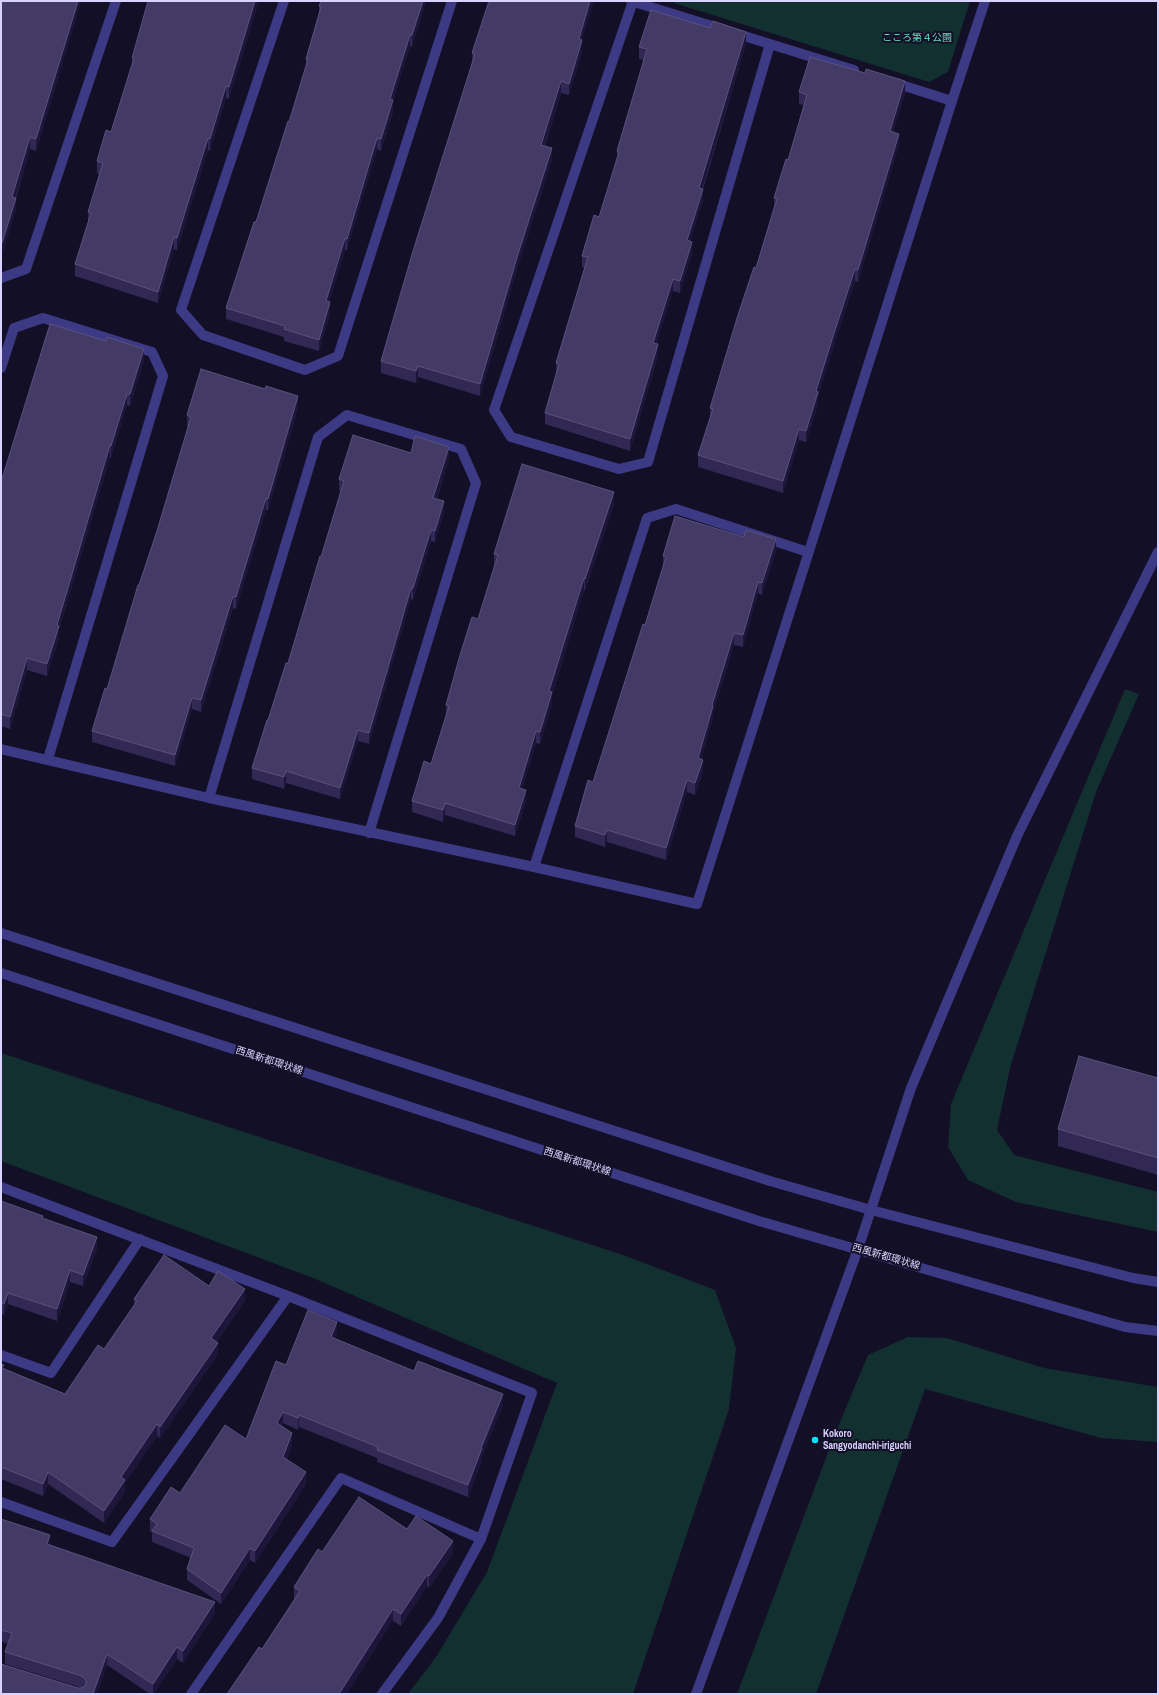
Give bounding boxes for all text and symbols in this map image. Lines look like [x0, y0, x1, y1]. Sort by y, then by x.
park label: こころ第４公園 [882, 32, 952, 44]
street label: 西風新都環状線 [234, 1044, 304, 1078]
street label: 西風新都環状線 [542, 1145, 612, 1179]
street label: 西風新都環状線 [851, 1242, 921, 1272]
place label: Kokoro Sangyodanchi-iriguchi [823, 1428, 911, 1452]
marker: Kokoro Sangyodanchi-iriguchi [810, 1435, 820, 1445]

